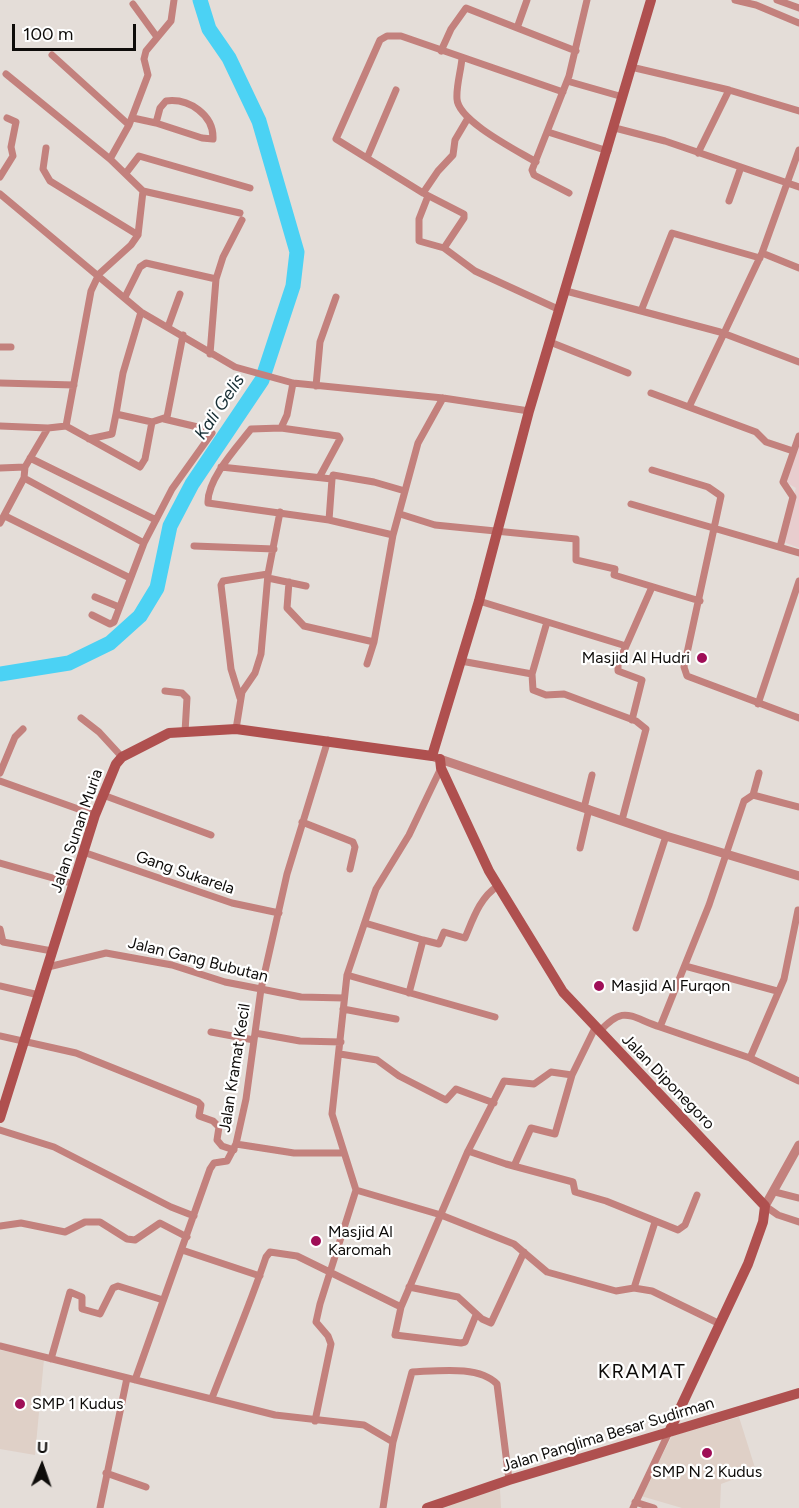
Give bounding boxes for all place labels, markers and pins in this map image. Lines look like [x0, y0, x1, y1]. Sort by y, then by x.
place label: Masjid Al Hudri [582, 648, 690, 668]
marker: Masjid Al Hudri [695, 651, 709, 665]
place label: Masjid Al Furqon [611, 976, 730, 996]
marker: Masjid Al Furqon [592, 979, 606, 993]
place label: Masjid Al Karomah [328, 1222, 393, 1260]
marker: Masjid Al Karomah [309, 1234, 323, 1248]
place label: SMP 1 Kudus [32, 1394, 124, 1414]
marker: SMP 1 Kudus [13, 1397, 27, 1411]
marker: SMP N 2 Kudus [700, 1446, 714, 1460]
place label: SMP N 2 Kudus [652, 1462, 762, 1482]

